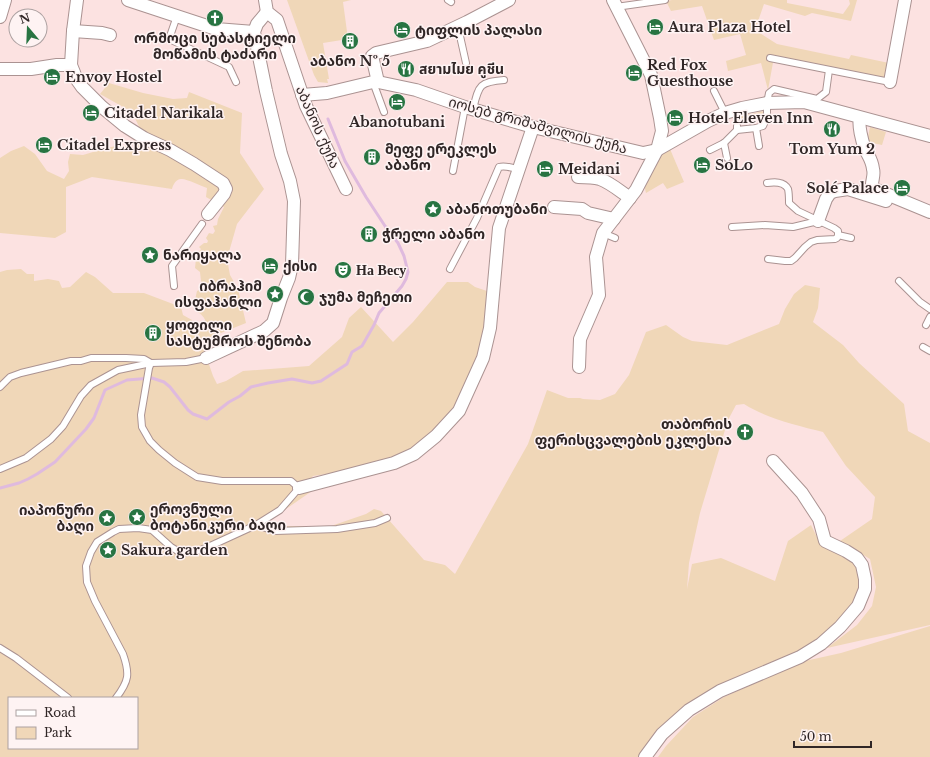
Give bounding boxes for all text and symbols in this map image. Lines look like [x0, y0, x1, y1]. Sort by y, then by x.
north arrow [8, 8, 48, 48]
church icon: ორმოცი სებასტიელი მოწამის ტაძარი [205, 8, 225, 28]
text: N [18, 10, 33, 27]
hotel icon: Aura Plaza Hotel [645, 17, 665, 37]
place label: Aura Plaza Hotel [667, 18, 791, 36]
hotel icon: ტიფლის პალასი [392, 20, 412, 40]
place label: ტიფლის პალასი [415, 21, 542, 39]
place label: ორმოცი სებასტიელი მოწამის ტაძარი [134, 29, 296, 63]
building icon: აბანო № 5 [340, 31, 360, 51]
place label: აბანო № 5 [310, 52, 390, 70]
place label: Red Fox Guesthouse [647, 56, 733, 90]
restaurant icon: สยามไมย คูชีน [396, 59, 416, 79]
place label: สยามไมย คูชีน [419, 60, 504, 79]
hotel icon: Red Fox Guesthouse [624, 63, 644, 83]
hotel icon: Envoy Hostel [42, 67, 62, 87]
place label: Envoy Hostel [65, 68, 162, 86]
street label: აბანოს ქუჩა [292, 83, 344, 171]
hotel icon: Abanotubani [387, 92, 407, 112]
street label: იოსებ გრიშაშვილის ქუჩა [447, 92, 629, 158]
hotel icon: Citadel Narikala [81, 103, 101, 123]
place label: Citadel Narikala [104, 104, 224, 122]
hotel icon: Hotel Eleven Inn [665, 108, 685, 128]
place label: Hotel Eleven Inn [688, 109, 813, 127]
place label: Abanotubani [348, 113, 445, 131]
restaurant icon: Tom Yum 2 [822, 119, 842, 139]
hotel icon: Citadel Express [34, 135, 54, 155]
place label: Citadel Express [57, 136, 172, 154]
place label: მეფე ერეკლეს აბანო [385, 140, 497, 174]
place label: Tom Yum 2 [789, 140, 875, 158]
building icon: მეფე ერეკლეს აბანო [362, 147, 382, 167]
hotel icon: SoLo [692, 155, 712, 175]
place label: SoLo [715, 156, 753, 174]
hotel icon: Meidani [535, 159, 555, 179]
place label: Meidani [558, 160, 620, 178]
hotel icon: Solé Palace [892, 178, 912, 198]
place label: Solé Palace [807, 179, 889, 197]
place icon: აბანოთუბანი [423, 199, 443, 219]
place label: აბანოთუბანი [446, 200, 548, 218]
building icon: ჭრელი აბანო [359, 224, 379, 244]
place label: ჭრელი აბანო [382, 225, 485, 243]
place icon: ნარიყალა [140, 245, 160, 265]
place label: ნარიყალა [163, 246, 241, 264]
hotel icon: ქისი [260, 256, 280, 276]
place label: ქისი [283, 257, 317, 275]
theatre icon: На Весу [333, 260, 353, 280]
place label: На Весу [356, 261, 406, 279]
place label: იბრაჰიმ ისფაჰანლი [175, 277, 262, 311]
place icon: იბრაჰიმ ისფაჰანლი [265, 284, 285, 304]
mosque icon: ჯუმა მეჩეთი [296, 287, 316, 307]
place label: ჯუმა მეჩეთი [319, 288, 412, 306]
place label: ყოფილი სასტუმროს შენობა [166, 316, 311, 350]
building icon: ყოფილი სასტუმროს შენობა [143, 323, 163, 343]
place label: თაბორის ფერისცვალების ეკლესია [535, 415, 732, 449]
church icon: თაბორის ფერისცვალების ეკლესია [735, 422, 755, 442]
place label: ეროვნული ბოტანიკური ბაღი [150, 500, 286, 534]
place label: იაპონური ბაღი [19, 501, 94, 535]
place icon: ეროვნული ბოტანიკური ბაღი [127, 507, 147, 527]
place icon: იაპონური ბაღი [97, 508, 117, 528]
place icon: Sakura garden [98, 540, 118, 560]
place label: Sakura garden [121, 541, 228, 559]
legend [8, 697, 138, 749]
text: Road [44, 705, 76, 720]
scale bar [794, 723, 871, 749]
text: Park [44, 725, 72, 740]
text: 50 m [800, 729, 832, 744]

